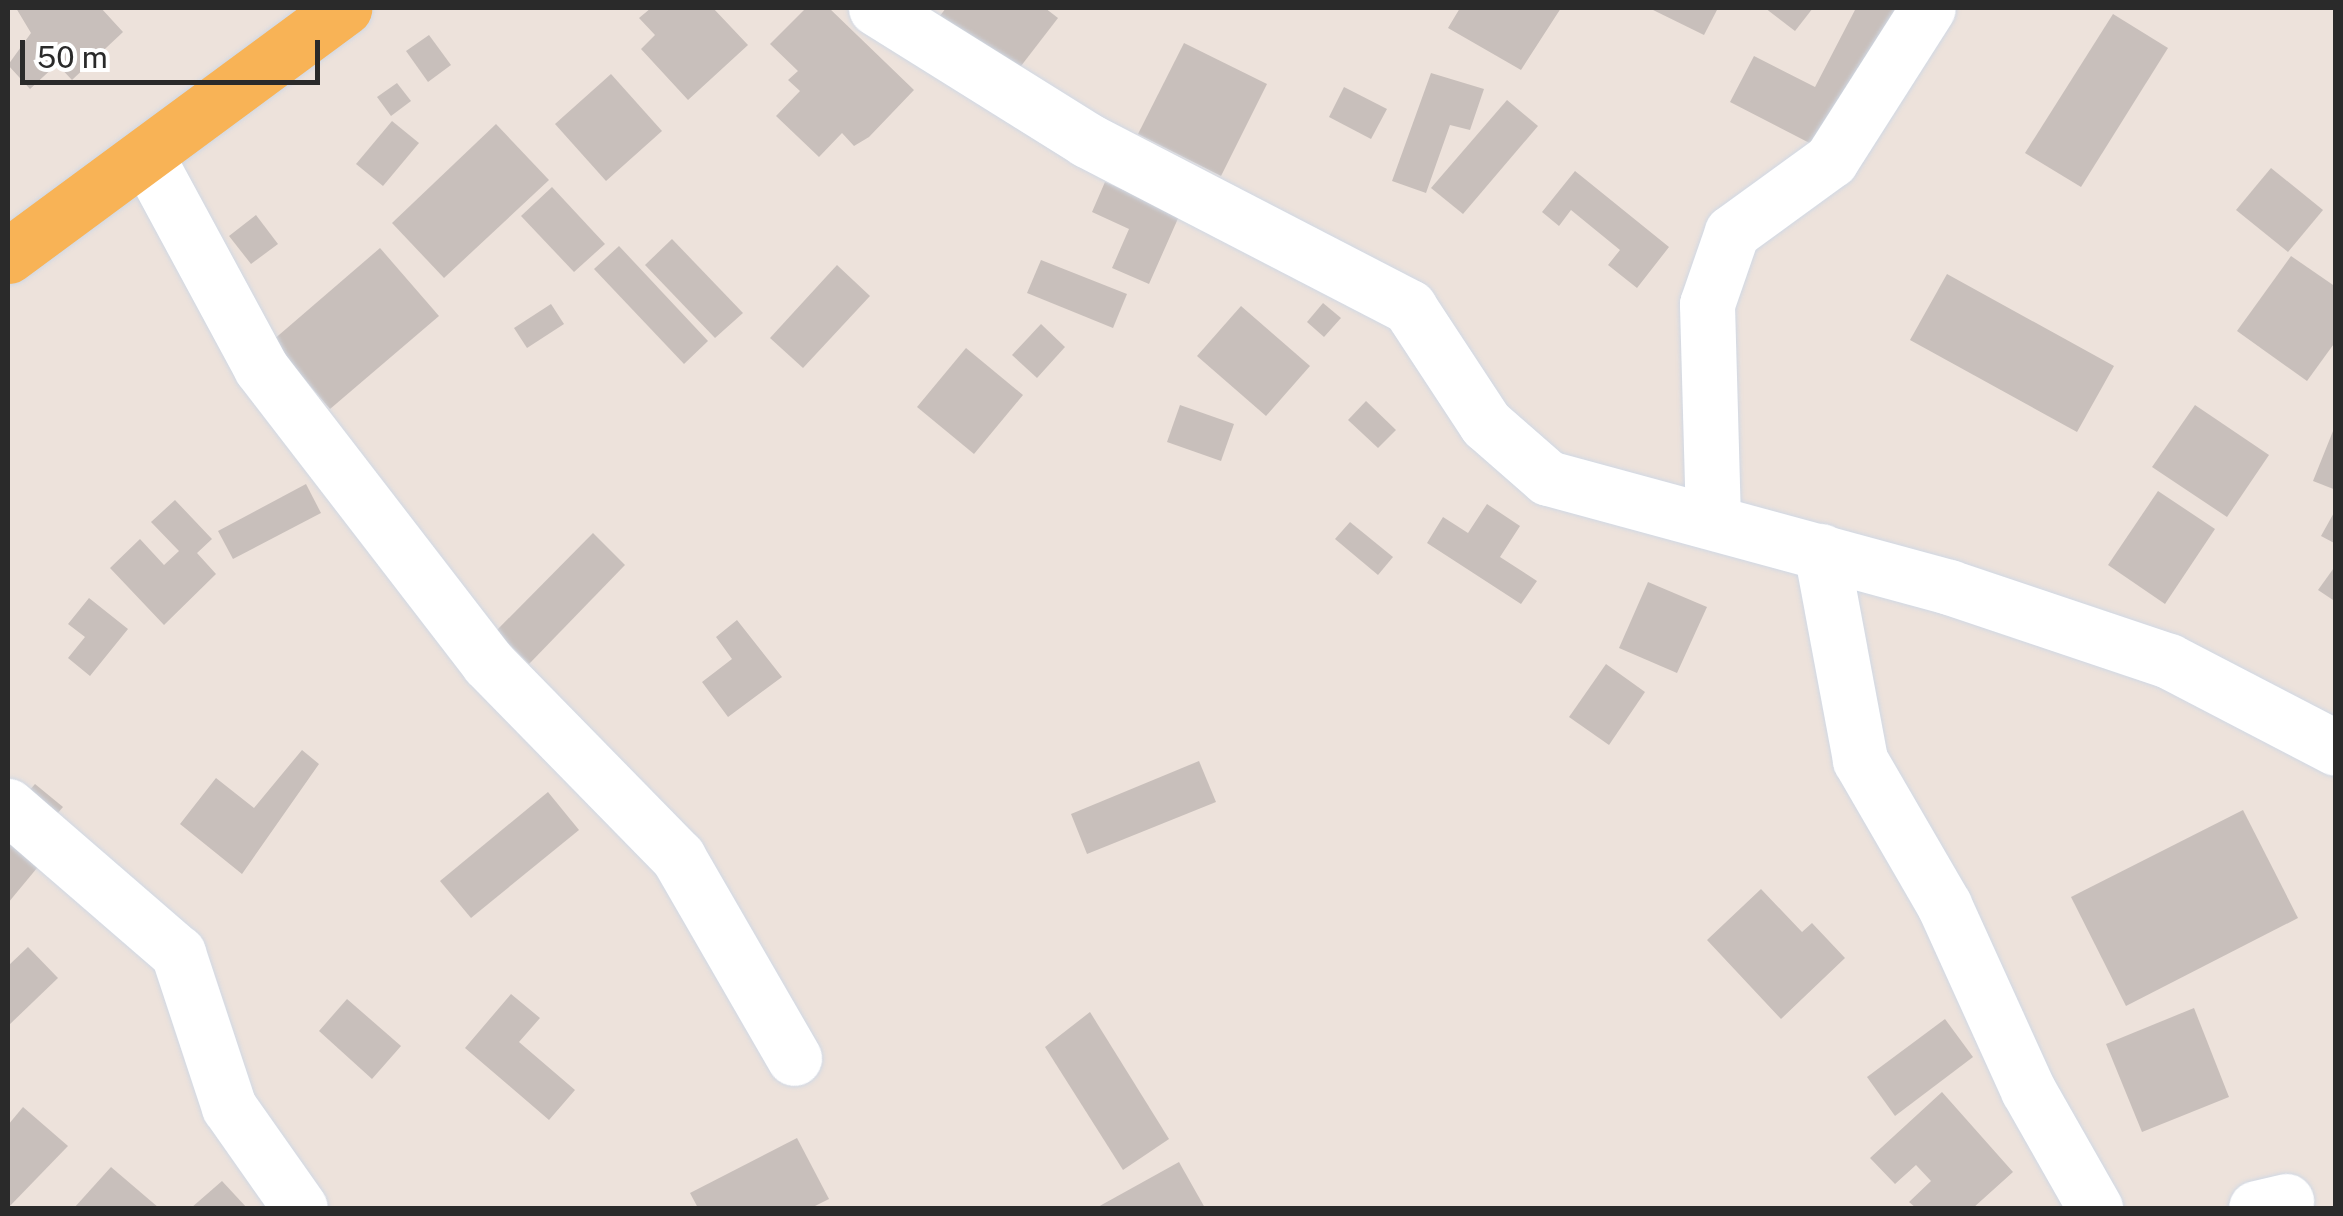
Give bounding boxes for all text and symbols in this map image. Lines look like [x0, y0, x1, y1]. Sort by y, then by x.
scale bar [25, 20, 325, 82]
text: 50 m [37, 39, 108, 75]

